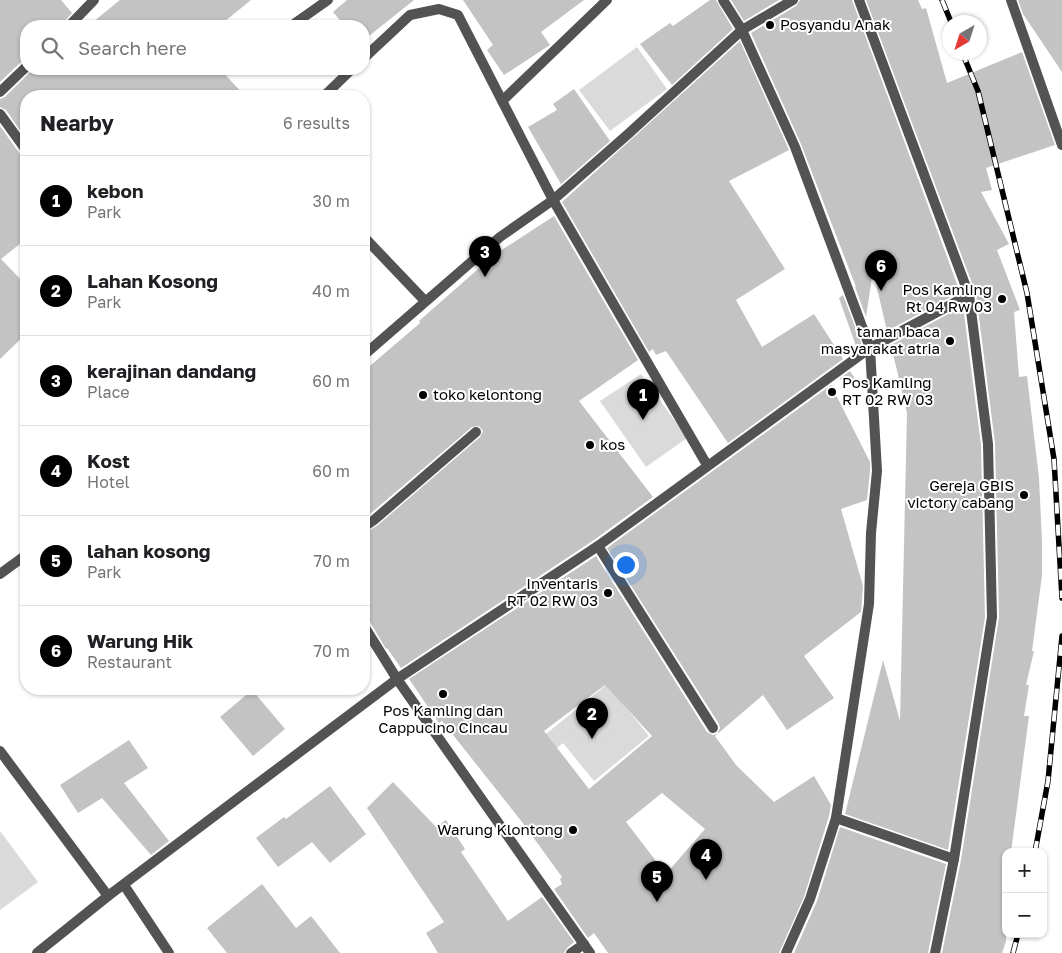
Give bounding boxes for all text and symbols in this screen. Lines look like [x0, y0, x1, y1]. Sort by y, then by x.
place label: Posyandu Anak [780, 15, 891, 33]
north arrow [942, 15, 987, 60]
marker: Posyandu Anak [764, 19, 776, 31]
search box [20, 20, 370, 75]
icon: search [38, 34, 66, 62]
text: Search here [78, 36, 187, 59]
text: Nearby [40, 110, 114, 136]
text: 6 results [283, 113, 350, 133]
text: kebon [87, 179, 143, 202]
text: 1 [52, 191, 60, 211]
text: 30 m [313, 191, 350, 211]
text: Park [87, 202, 122, 222]
pin: 3 [469, 236, 501, 277]
pin: 6 [865, 250, 897, 291]
text: Lahan Kosong [87, 269, 218, 292]
place label: Pos Kamling Rt 04 Rw 03 [902, 280, 992, 315]
text: 2 [51, 281, 61, 301]
text: 40 m [312, 281, 350, 301]
text: Park [87, 292, 122, 312]
marker: Pos Kamling Rt 04 Rw 03 [996, 293, 1008, 305]
place label: taman baca masyarakat atria [821, 322, 940, 357]
marker: taman baca masyarakat atria [944, 335, 956, 347]
text: kerajinan dandang [87, 359, 256, 382]
text: 3 [51, 371, 61, 391]
text: 60 m [312, 371, 350, 391]
place label: Pos Kamling RT 02 RW 03 [842, 373, 933, 408]
pin: 1 [627, 379, 659, 420]
text: Place [87, 382, 130, 402]
place label: toko kelontong [433, 385, 542, 403]
marker: Pos Kamling RT 02 RW 03 [826, 386, 838, 398]
marker: toko kelontong [417, 389, 429, 401]
place label: kos [600, 435, 625, 453]
marker: kos [584, 439, 596, 451]
text: Kost [87, 449, 130, 472]
text: 4 [51, 461, 61, 481]
text: 60 m [312, 461, 350, 481]
text: Hotel [87, 472, 130, 492]
place label: Gereja GBIS victory cabang [907, 476, 1014, 511]
marker: Gereja GBIS victory cabang [1018, 489, 1030, 501]
text: lahan kosong [87, 539, 210, 562]
text: 5 [51, 551, 61, 571]
text: 70 m [313, 551, 350, 571]
your location [613, 552, 639, 578]
text: Park [87, 562, 122, 582]
place label: Inventaris RT 02 RW 03 [507, 574, 598, 609]
marker: Inventaris RT 02 RW 03 [602, 587, 614, 599]
text: Warung Hik [87, 629, 193, 652]
text: 6 [51, 641, 61, 661]
text: 70 m [313, 641, 350, 661]
text: Restaurant [87, 652, 172, 672]
marker: Pos Kamling dan Cappucino Cincau [437, 688, 449, 700]
pin: 2 [576, 698, 608, 739]
place label: Pos Kamling dan Cappucino Cincau [378, 701, 508, 736]
place label: Warung Klontong [437, 820, 563, 838]
marker: Warung Klontong [567, 824, 579, 836]
pin: 4 [690, 839, 722, 880]
map controls [1002, 848, 1047, 938]
button: + [1002, 848, 1047, 893]
pin: 5 [641, 861, 673, 902]
button: − [1002, 893, 1047, 938]

